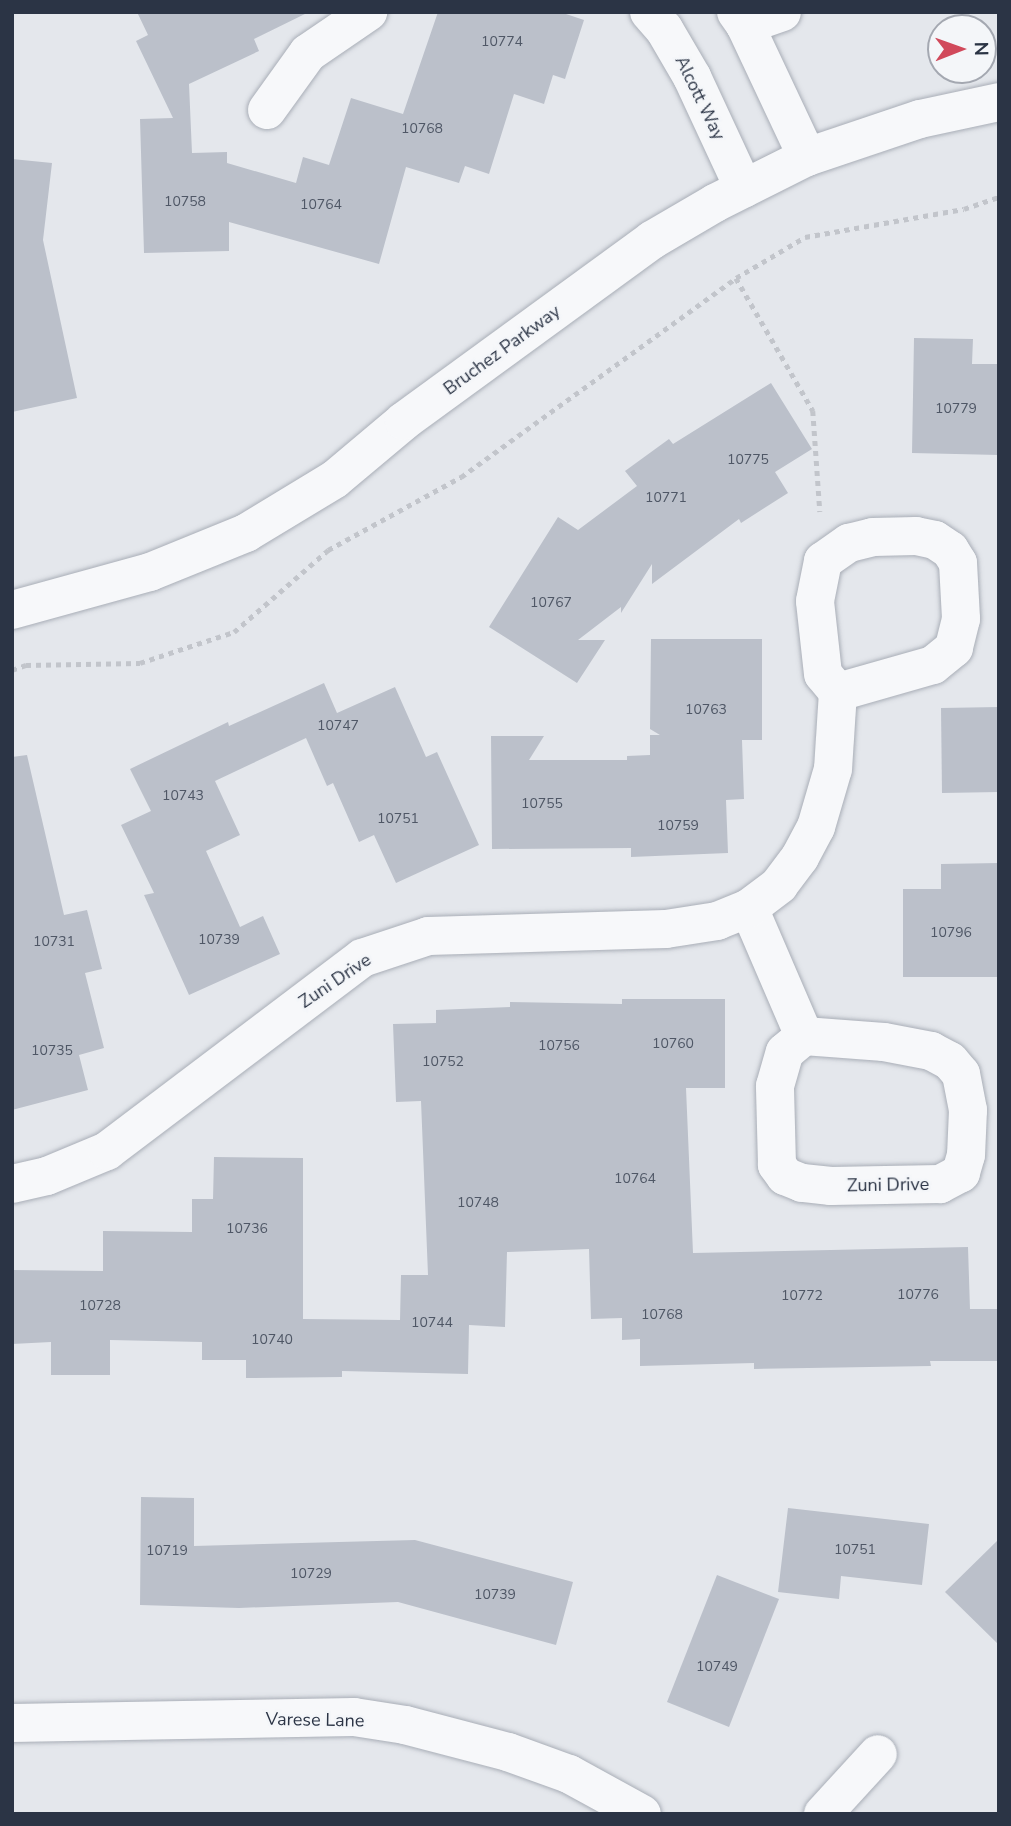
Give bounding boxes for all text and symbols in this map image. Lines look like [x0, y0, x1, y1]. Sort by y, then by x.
north arrow [927, 14, 997, 84]
house number: 10774 [481, 34, 523, 50]
text: N [968, 41, 994, 56]
street label: Alcott Way [670, 52, 730, 144]
house number: 10768 [401, 121, 443, 137]
house number: 10758 [164, 194, 206, 210]
house number: 10764 [300, 197, 342, 213]
street label: Bruchez Parkway [439, 300, 565, 400]
house number: 10779 [935, 401, 977, 417]
house number: 10775 [727, 452, 769, 468]
house number: 10771 [645, 490, 687, 506]
house number: 10767 [530, 595, 572, 611]
house number: 10763 [685, 702, 727, 718]
house number: 10747 [317, 718, 359, 734]
house number: 10743 [162, 788, 204, 804]
house number: 10755 [521, 796, 563, 812]
house number: 10751 [377, 811, 419, 827]
house number: 10759 [657, 818, 699, 834]
house number: 10796 [930, 925, 972, 941]
house number: 10739 [198, 932, 240, 948]
house number: 10731 [33, 934, 75, 950]
street label: Zuni Drive [295, 949, 375, 1013]
house number: 10760 [652, 1036, 694, 1052]
house number: 10756 [538, 1038, 580, 1054]
house number: 10735 [31, 1043, 73, 1059]
house number: 10752 [422, 1054, 464, 1070]
house number: 10764 [614, 1171, 656, 1187]
street label: Zuni Drive [847, 1173, 929, 1197]
house number: 10748 [457, 1195, 499, 1211]
house number: 10736 [226, 1221, 268, 1237]
house number: 10776 [897, 1287, 939, 1303]
house number: 10772 [781, 1288, 823, 1304]
house number: 10728 [79, 1298, 121, 1314]
house number: 10768 [641, 1307, 683, 1323]
house number: 10744 [411, 1315, 453, 1331]
house number: 10740 [251, 1332, 293, 1348]
house number: 10751 [834, 1542, 876, 1558]
house number: 10719 [146, 1543, 188, 1559]
house number: 10729 [290, 1566, 332, 1582]
house number: 10739 [474, 1587, 516, 1603]
house number: 10749 [696, 1659, 738, 1675]
street label: Varese Lane [265, 1708, 365, 1732]

